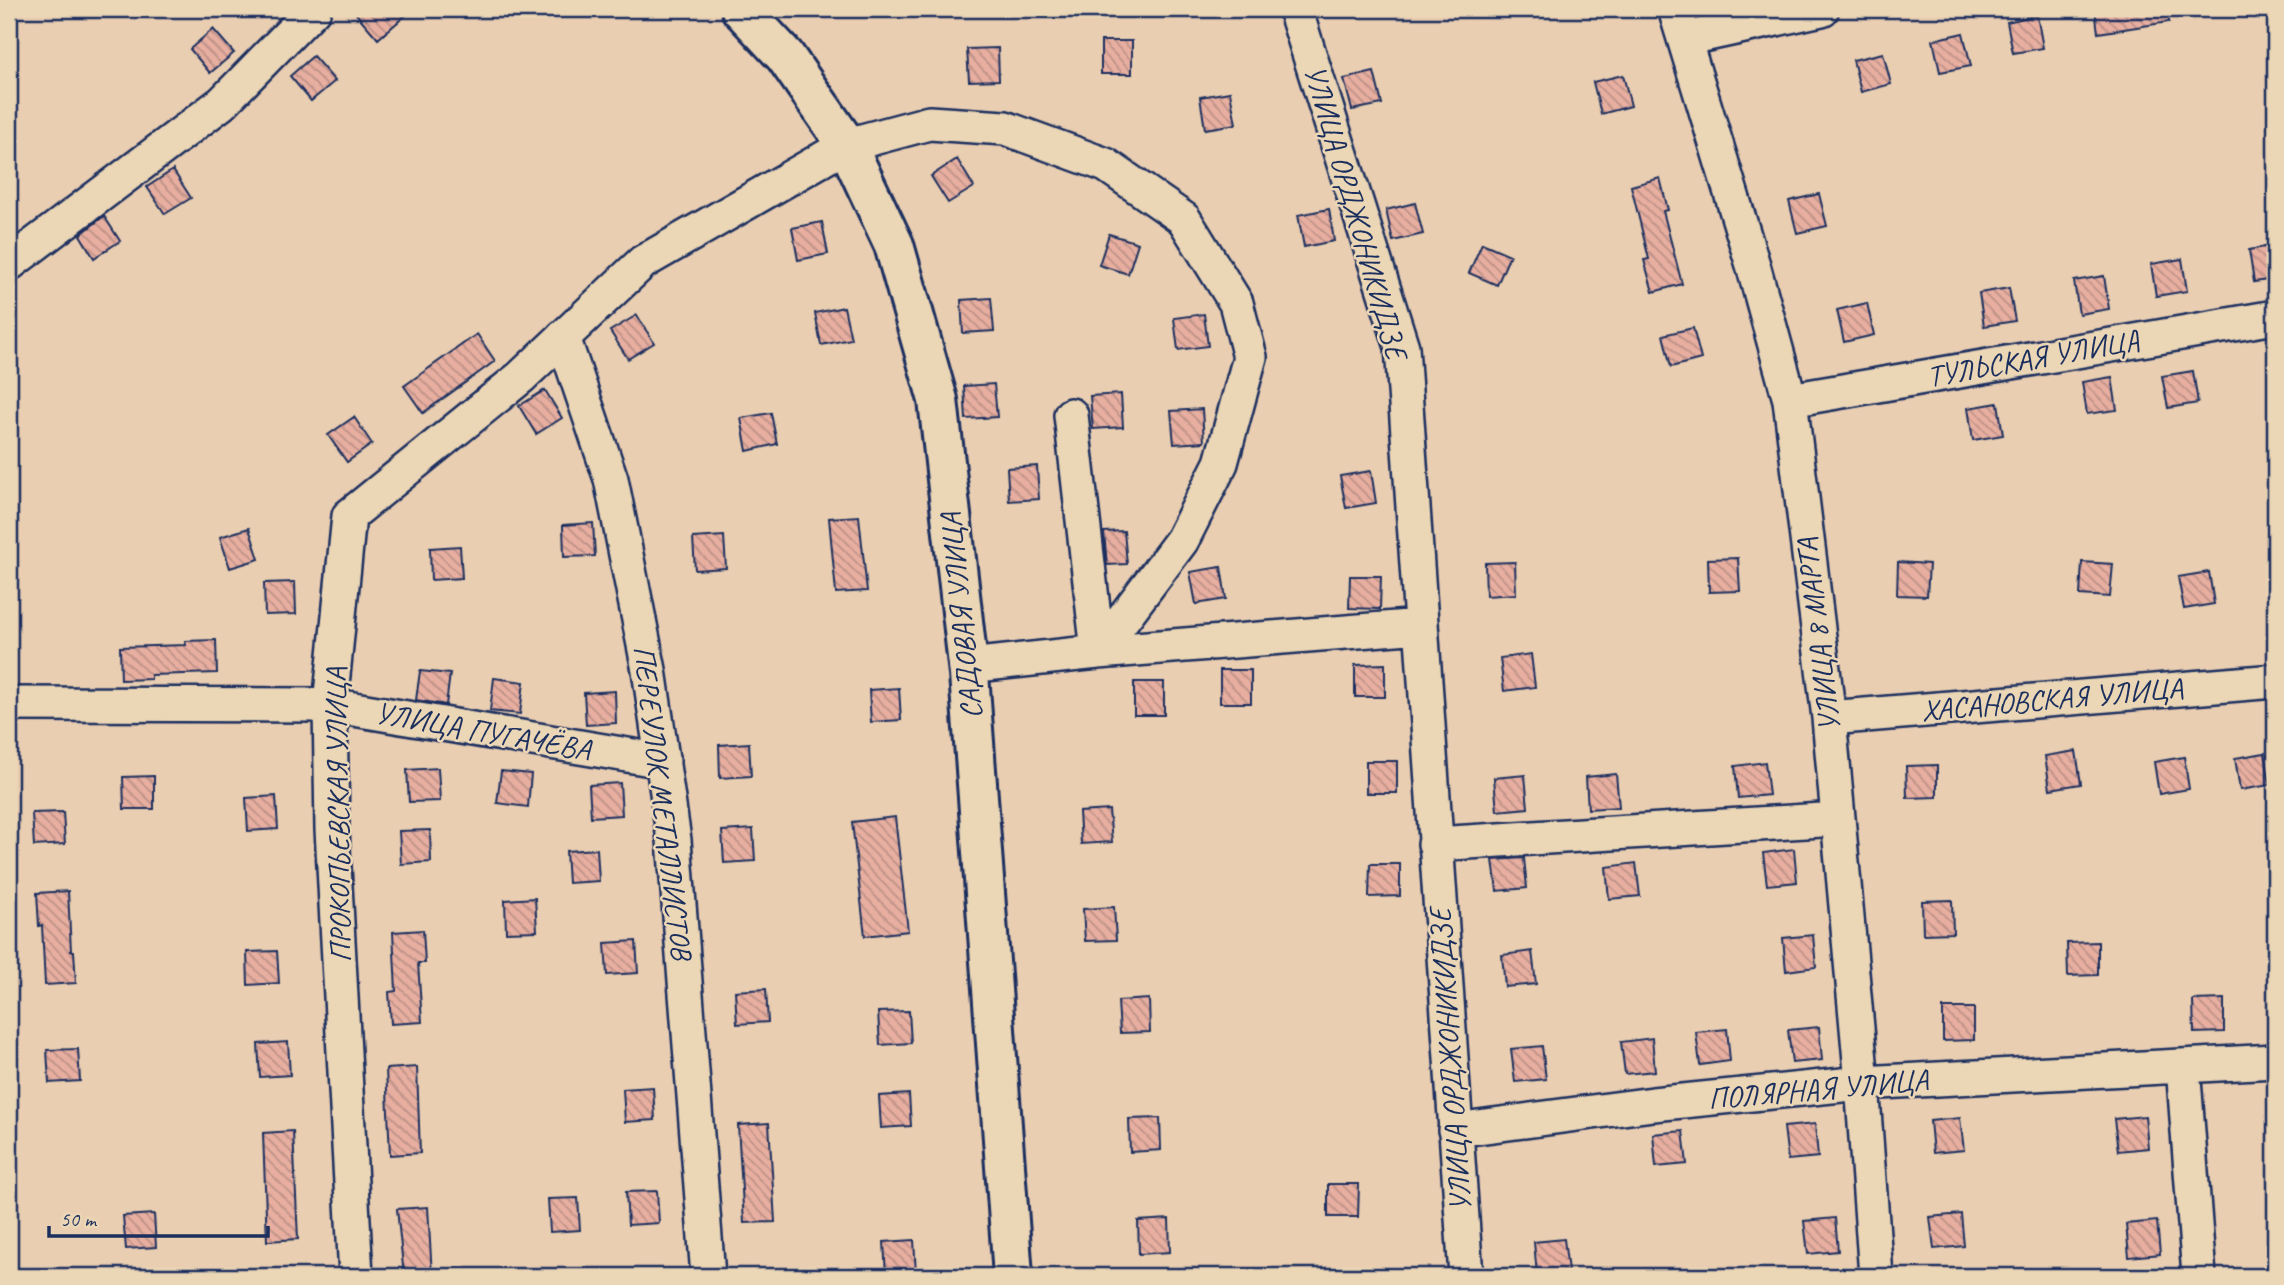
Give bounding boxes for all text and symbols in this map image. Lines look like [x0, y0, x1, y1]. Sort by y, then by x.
street label: УЛИЦА ОРДЖОНИКИДЗЕ [1296, 61, 1417, 367]
street label: ТУЛЬСКАЯ УЛИЦА [1924, 321, 2143, 395]
street label: САДОВАЯ УЛИЦА [931, 509, 991, 721]
street label: УЛИЦА 8 МАРТА [1787, 535, 1849, 734]
street label: ПЕРЕУЛОК МЕТАЛЛИСТОВ [625, 643, 702, 964]
street label: ПРОКОПЬЕВСКАЯ УЛИЦА [316, 666, 360, 963]
street label: ХАСАНОВСКАЯ УЛИЦА [1920, 669, 2185, 729]
street label: УЛИЦА ПУГАЧЁВА [372, 693, 595, 769]
street label: УЛИЦА ОРДЖОНИКИДЗЕ [1420, 904, 1480, 1213]
street label: ПОЛЯРНАЯ УЛИЦА [1706, 1060, 1932, 1118]
scale bar [49, 1194, 268, 1238]
text: 50 m [60, 1206, 98, 1232]

